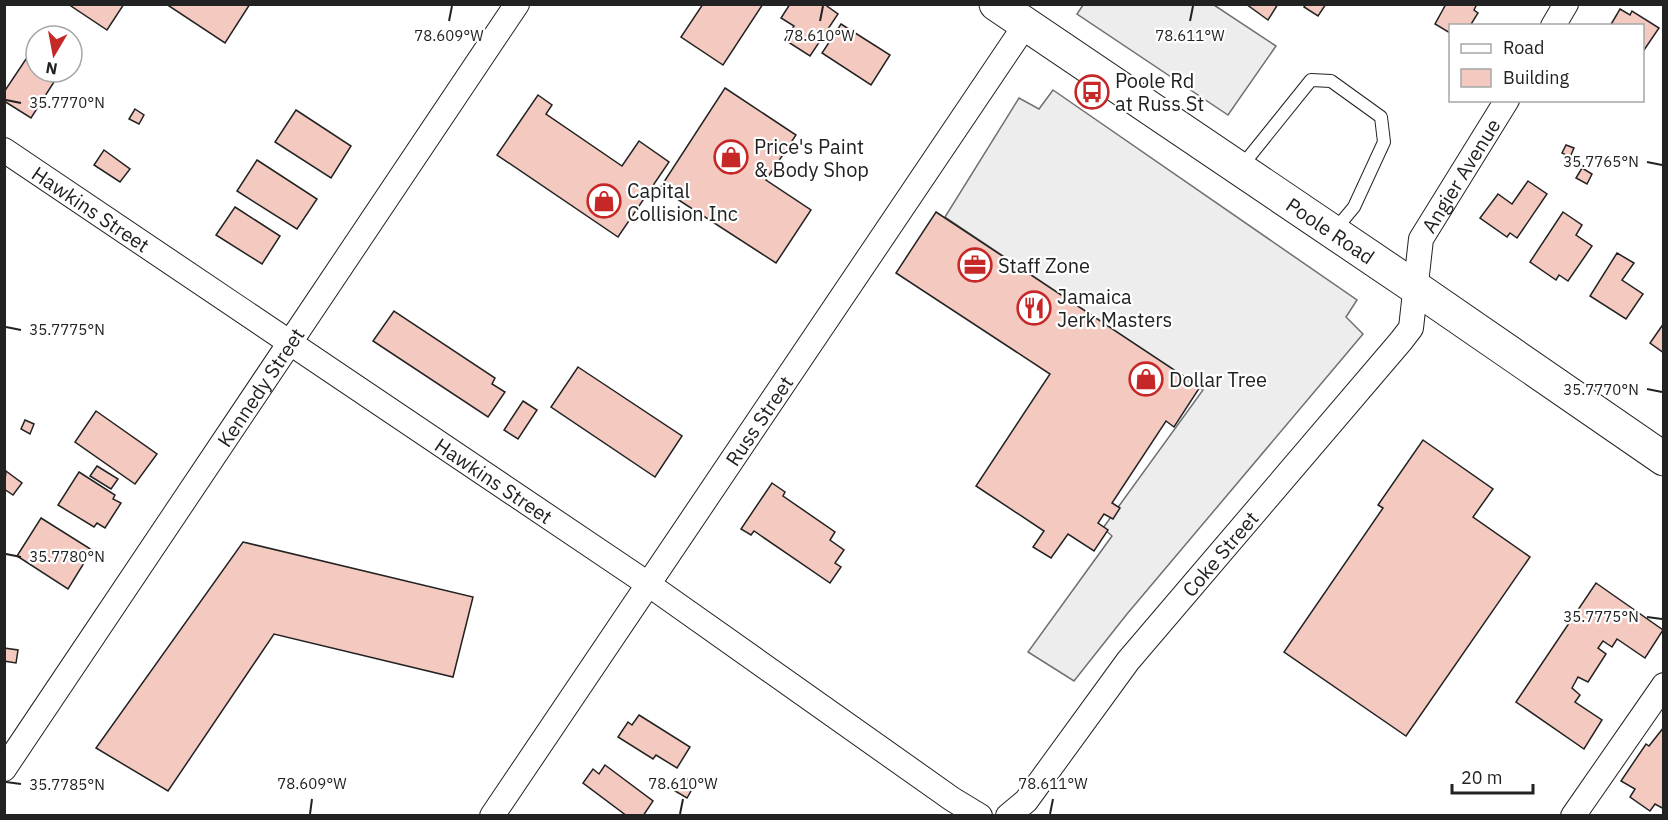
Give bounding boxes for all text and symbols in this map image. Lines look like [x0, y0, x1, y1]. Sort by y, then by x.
north arrow [24, 24, 84, 84]
legend [1449, 24, 1644, 102]
text: 78.609°W [414, 26, 484, 45]
text: 78.610°W [785, 26, 855, 45]
text: 78.611°W [1155, 26, 1225, 45]
text: Road [1503, 36, 1544, 59]
text: N [44, 58, 59, 80]
text: Building [1503, 66, 1570, 89]
place label: Poole Rd at Russ St [1115, 67, 1204, 117]
bus stop icon: Poole Rd at Russ St [1074, 74, 1110, 110]
text: 35.7770°N [29, 93, 105, 112]
street label: Angier Avenue [1415, 113, 1506, 238]
place label: Price's Paint & Body Shop [754, 133, 869, 183]
shop icon: Price's Paint & Body Shop [713, 139, 749, 175]
text: 35.7765°N [1563, 152, 1639, 171]
street label: Hawkins Street [27, 159, 155, 258]
place label: Capital Collision Inc [627, 177, 738, 227]
shop icon: Capital Collision Inc [586, 183, 622, 219]
street label: Poole Road [1281, 191, 1380, 270]
office icon: Staff Zone [957, 247, 993, 283]
place label: Staff Zone [998, 252, 1090, 279]
place label: Jamaica Jerk Masters [1057, 283, 1172, 333]
restaurant icon: Jamaica Jerk Masters [1016, 290, 1052, 326]
text: 35.7775°N [29, 320, 105, 339]
street label: Kennedy Street [211, 322, 310, 452]
shop icon: Dollar Tree [1128, 361, 1164, 397]
place label: Dollar Tree [1169, 366, 1267, 393]
street label: Russ Street [719, 370, 799, 471]
text: 35.7770°N [1563, 380, 1639, 399]
street label: Hawkins Street [430, 431, 558, 530]
street label: Coke Street [1176, 505, 1264, 602]
text: 35.7780°N [29, 547, 105, 566]
text: 35.7775°N [1563, 607, 1639, 626]
scale bar [1452, 757, 1533, 795]
text: 20 m [1461, 766, 1503, 789]
text: 78.609°W [277, 774, 347, 793]
text: 78.610°W [648, 774, 718, 793]
text: 78.611°W [1018, 774, 1088, 793]
text: 35.7785°N [29, 775, 105, 794]

